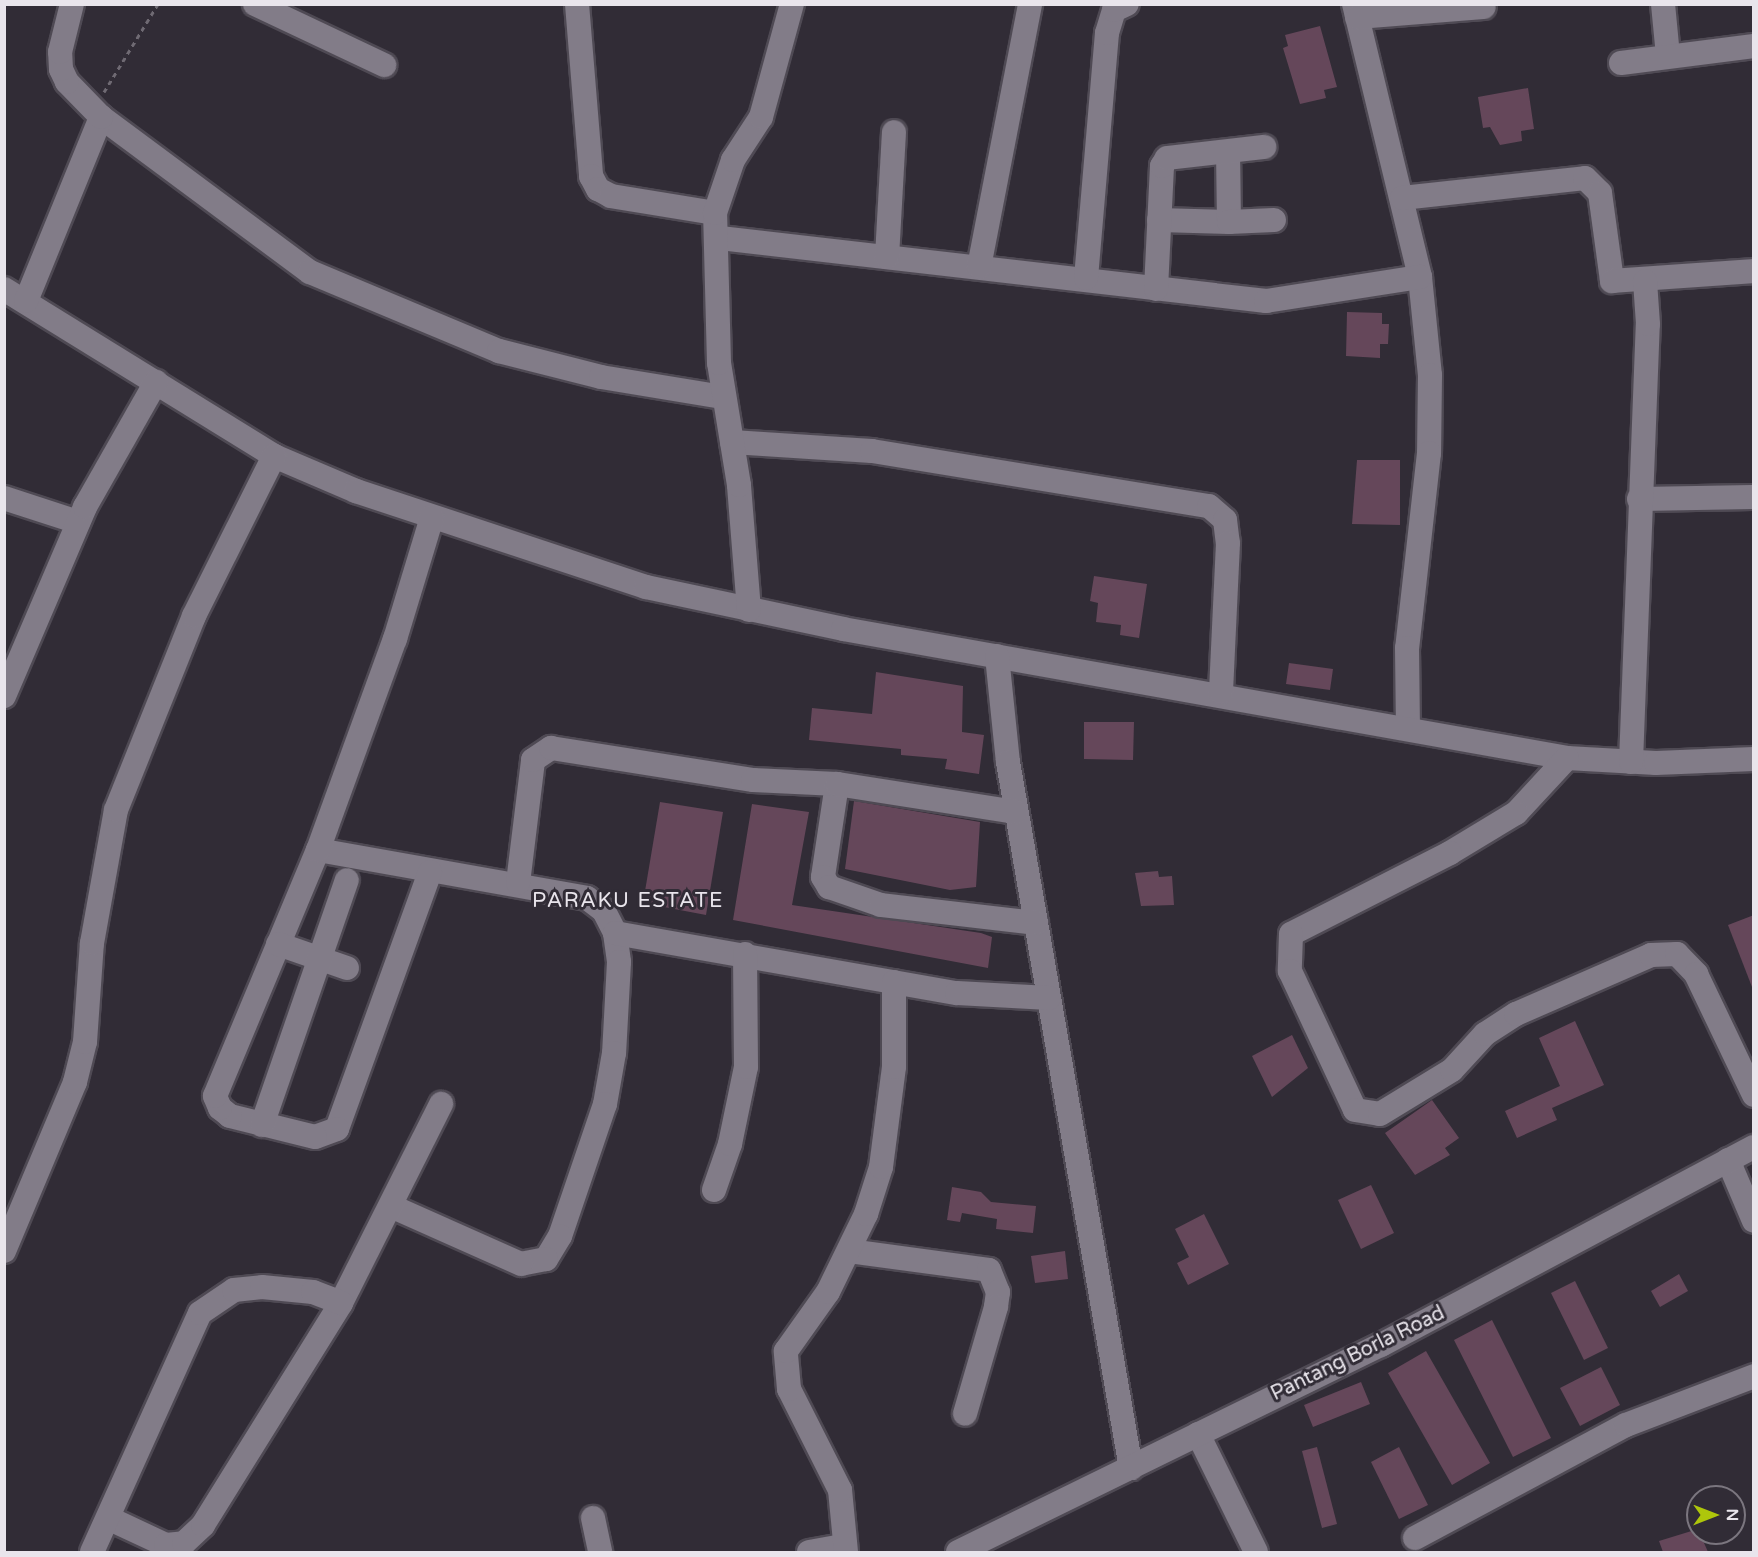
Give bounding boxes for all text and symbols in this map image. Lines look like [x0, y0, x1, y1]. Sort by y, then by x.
district label: PARAKU ESTATE [532, 888, 724, 914]
street label: Pantang Borla Road [1267, 1302, 1449, 1406]
north arrow [1686, 1485, 1746, 1545]
text: N [1722, 1509, 1742, 1521]

